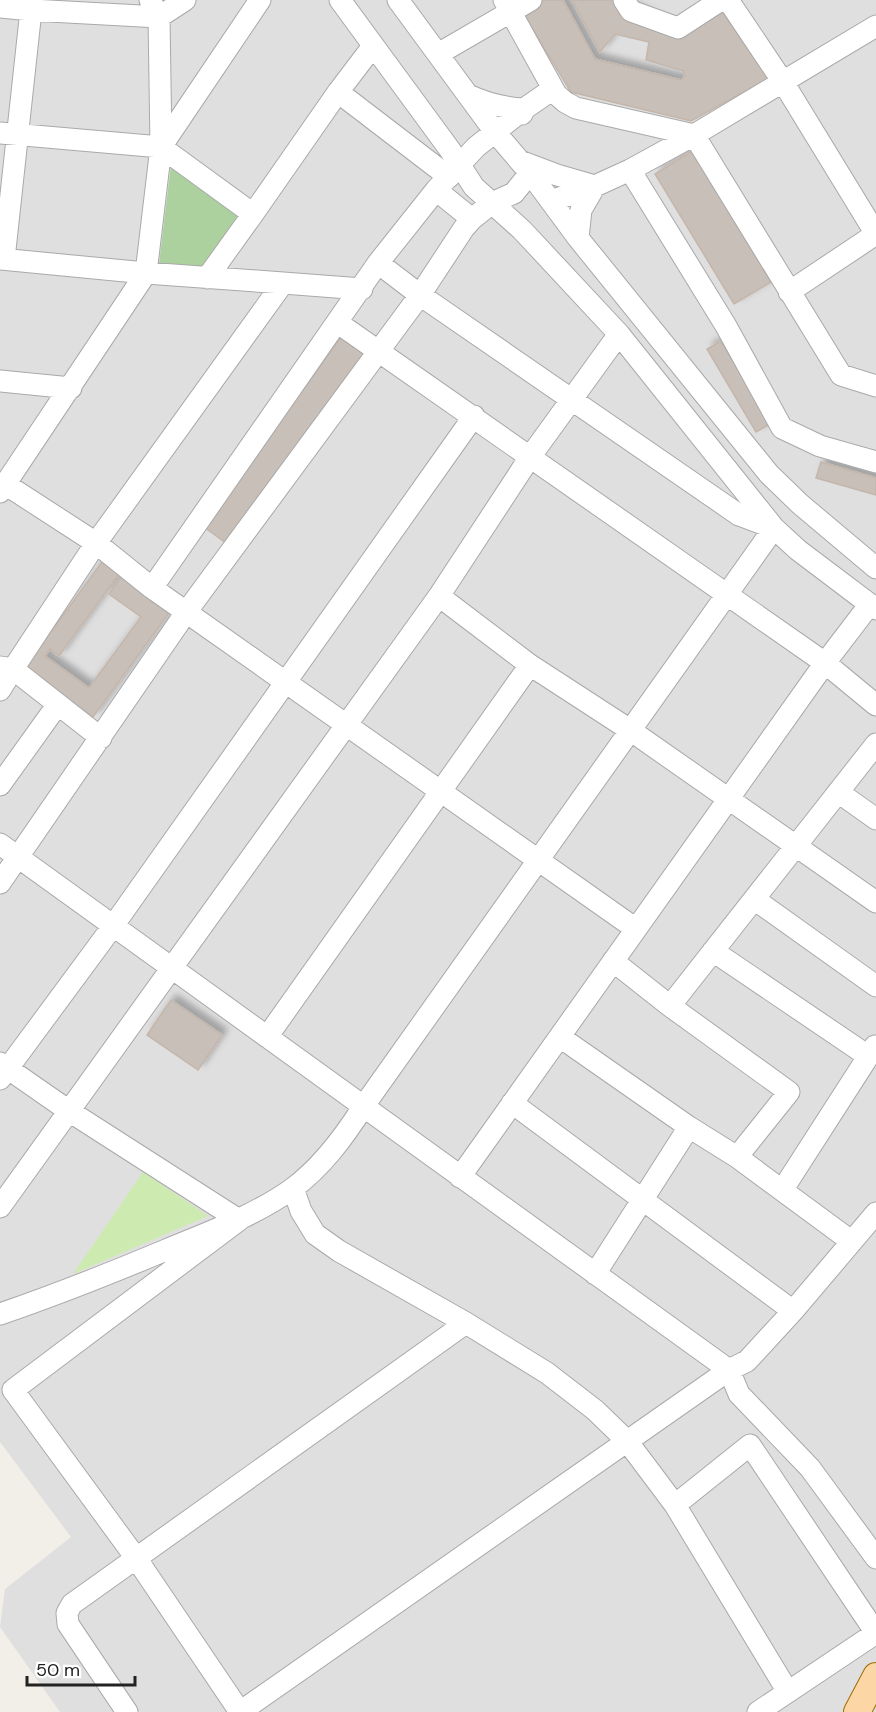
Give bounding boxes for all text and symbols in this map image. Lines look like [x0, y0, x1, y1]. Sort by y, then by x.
scale bar [27, 1649, 135, 1687]
text: 50 m [36, 1658, 80, 1682]

